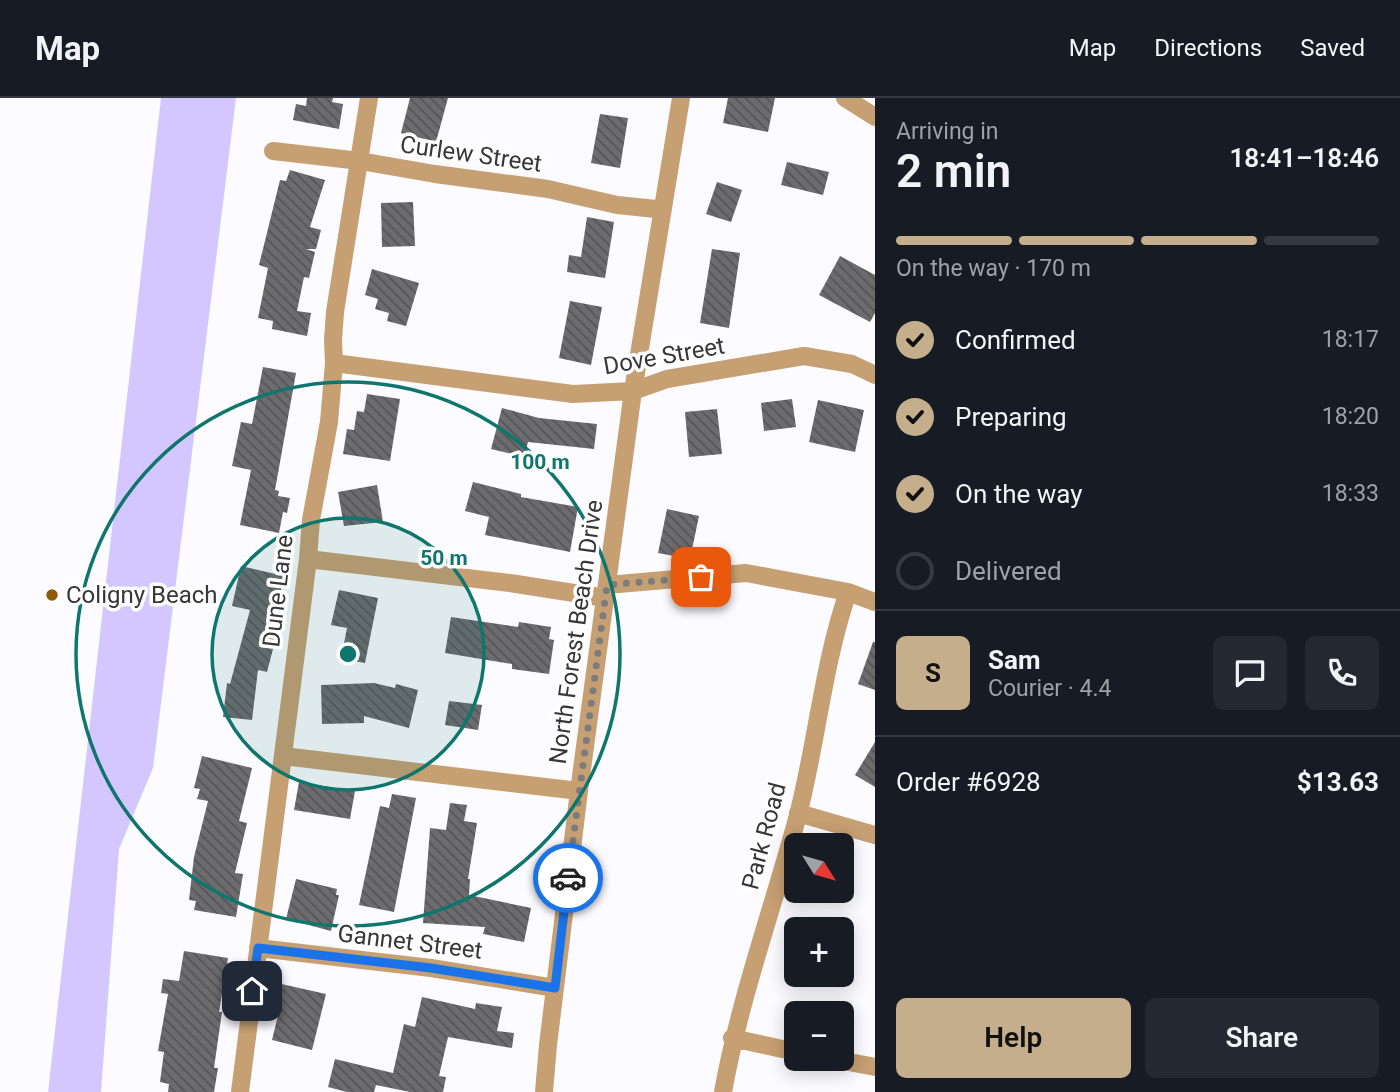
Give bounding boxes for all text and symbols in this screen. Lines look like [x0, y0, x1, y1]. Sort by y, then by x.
text: Map [35, 29, 100, 68]
text: Map [1069, 34, 1116, 62]
text: Directions [1154, 34, 1262, 62]
text: Saved [1300, 34, 1365, 62]
text: Arriving in [896, 118, 999, 145]
street label: Curlew Street [398, 130, 544, 178]
text: 18:41–18:46 [1229, 143, 1379, 173]
text: 2 min [896, 144, 1011, 198]
text: On the way · 170 m [896, 255, 1091, 282]
icon: check [896, 321, 934, 359]
text: Confirmed [955, 325, 1076, 355]
text: 18:17 [1322, 326, 1379, 353]
street label: Dove Street [601, 332, 727, 380]
icon: check [896, 398, 934, 436]
text: Preparing [955, 402, 1067, 432]
text: 18:20 [1322, 403, 1379, 430]
text: 100 m [510, 450, 570, 474]
icon: check [896, 475, 934, 513]
text: On the way [955, 479, 1083, 509]
text: 18:33 [1322, 480, 1379, 507]
street label: North Forest Beach Drive [544, 498, 608, 766]
street label: Dune Lane [257, 533, 299, 649]
text: 50 m [420, 546, 468, 570]
pin [671, 547, 731, 607]
text: Delivered [955, 556, 1062, 586]
icon: bag [682, 558, 720, 596]
place label: Coligny Beach [66, 581, 218, 609]
marker: Coligny Beach [44, 587, 60, 603]
button: chat [1213, 636, 1287, 710]
button: phone [1305, 636, 1379, 710]
centre of rings [336, 642, 360, 666]
text: Sam [988, 645, 1040, 675]
text: S [925, 658, 941, 688]
text: Courier · 4.4 [988, 675, 1111, 702]
text: Order #6928 [896, 767, 1041, 797]
text: $13.63 [1297, 767, 1379, 797]
street label: Park Road [736, 780, 792, 892]
north arrow [784, 833, 854, 903]
map controls [784, 833, 854, 1071]
courier [533, 843, 603, 913]
icon: car [549, 859, 587, 897]
button: + [784, 917, 854, 987]
street label: Gannet Street [336, 919, 484, 965]
pin [222, 961, 282, 1021]
icon: home [233, 972, 271, 1010]
button: Help [896, 998, 1131, 1078]
button: Share [1145, 998, 1379, 1078]
button: − [784, 1001, 854, 1071]

